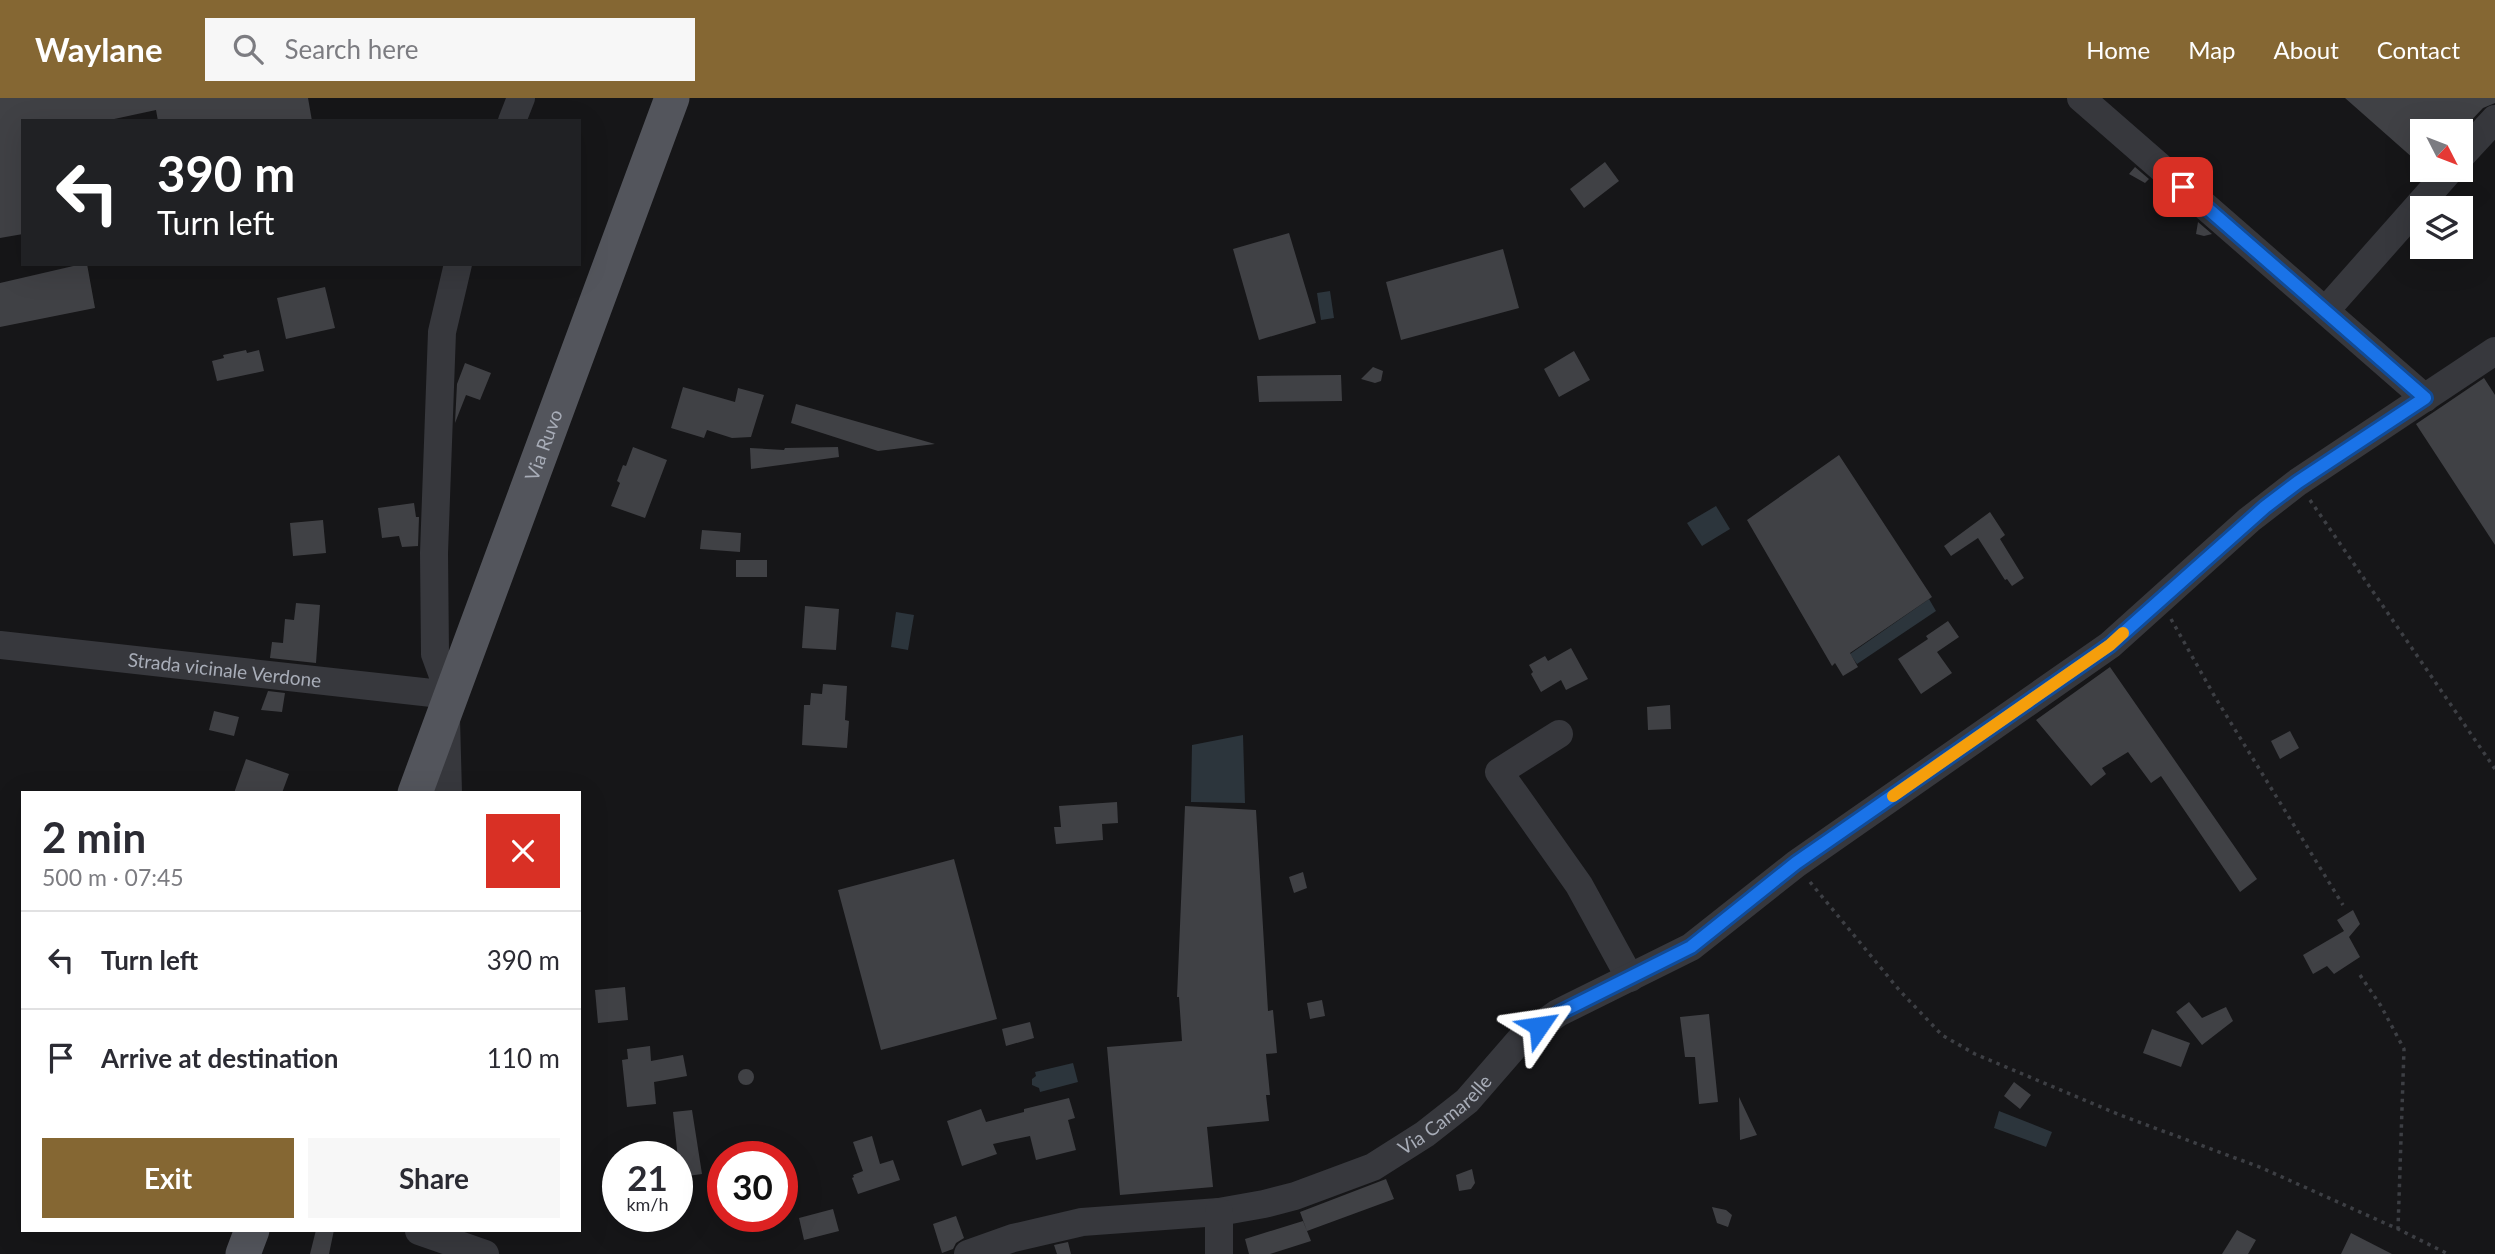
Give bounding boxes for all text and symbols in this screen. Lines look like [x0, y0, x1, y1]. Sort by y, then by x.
search box [205, 18, 695, 81]
text: Waylane [35, 29, 163, 69]
icon: search [229, 30, 267, 68]
text: Search here [285, 33, 419, 65]
text: Home [2086, 35, 2150, 64]
text: Map [2188, 35, 2236, 64]
text: About [2274, 35, 2339, 64]
text: Contact [2377, 35, 2460, 64]
north arrow [2410, 119, 2473, 182]
map controls [2410, 119, 2473, 259]
text: 390 m [157, 144, 295, 202]
icon: left [42, 147, 133, 238]
pin [2153, 157, 2213, 217]
icon: arrive [2164, 168, 2202, 206]
button: layers [2410, 196, 2473, 259]
text: Turn left [157, 203, 274, 242]
street label: Via Ruvo [520, 406, 567, 484]
street label: Strada vicinale Verdone [127, 647, 323, 692]
text: 2 min [42, 812, 146, 862]
button: close [486, 814, 560, 888]
text: 500 m · 07:45 [42, 863, 184, 891]
icon: left [42, 941, 80, 979]
text: Turn left [101, 944, 198, 976]
text: 390 m [487, 944, 560, 976]
position arrow [1502, 989, 1576, 1063]
icon: arrive [42, 1039, 80, 1077]
text: Arrive at destination [101, 1042, 338, 1074]
text: 110 m [487, 1042, 560, 1074]
street label: Via Camarelle [1393, 1069, 1496, 1159]
button: Exit [42, 1138, 294, 1218]
button: Share [308, 1138, 560, 1218]
speed limit sign: 30 [707, 1141, 798, 1232]
text: 21 [627, 1156, 668, 1198]
text: km/h [626, 1193, 669, 1215]

